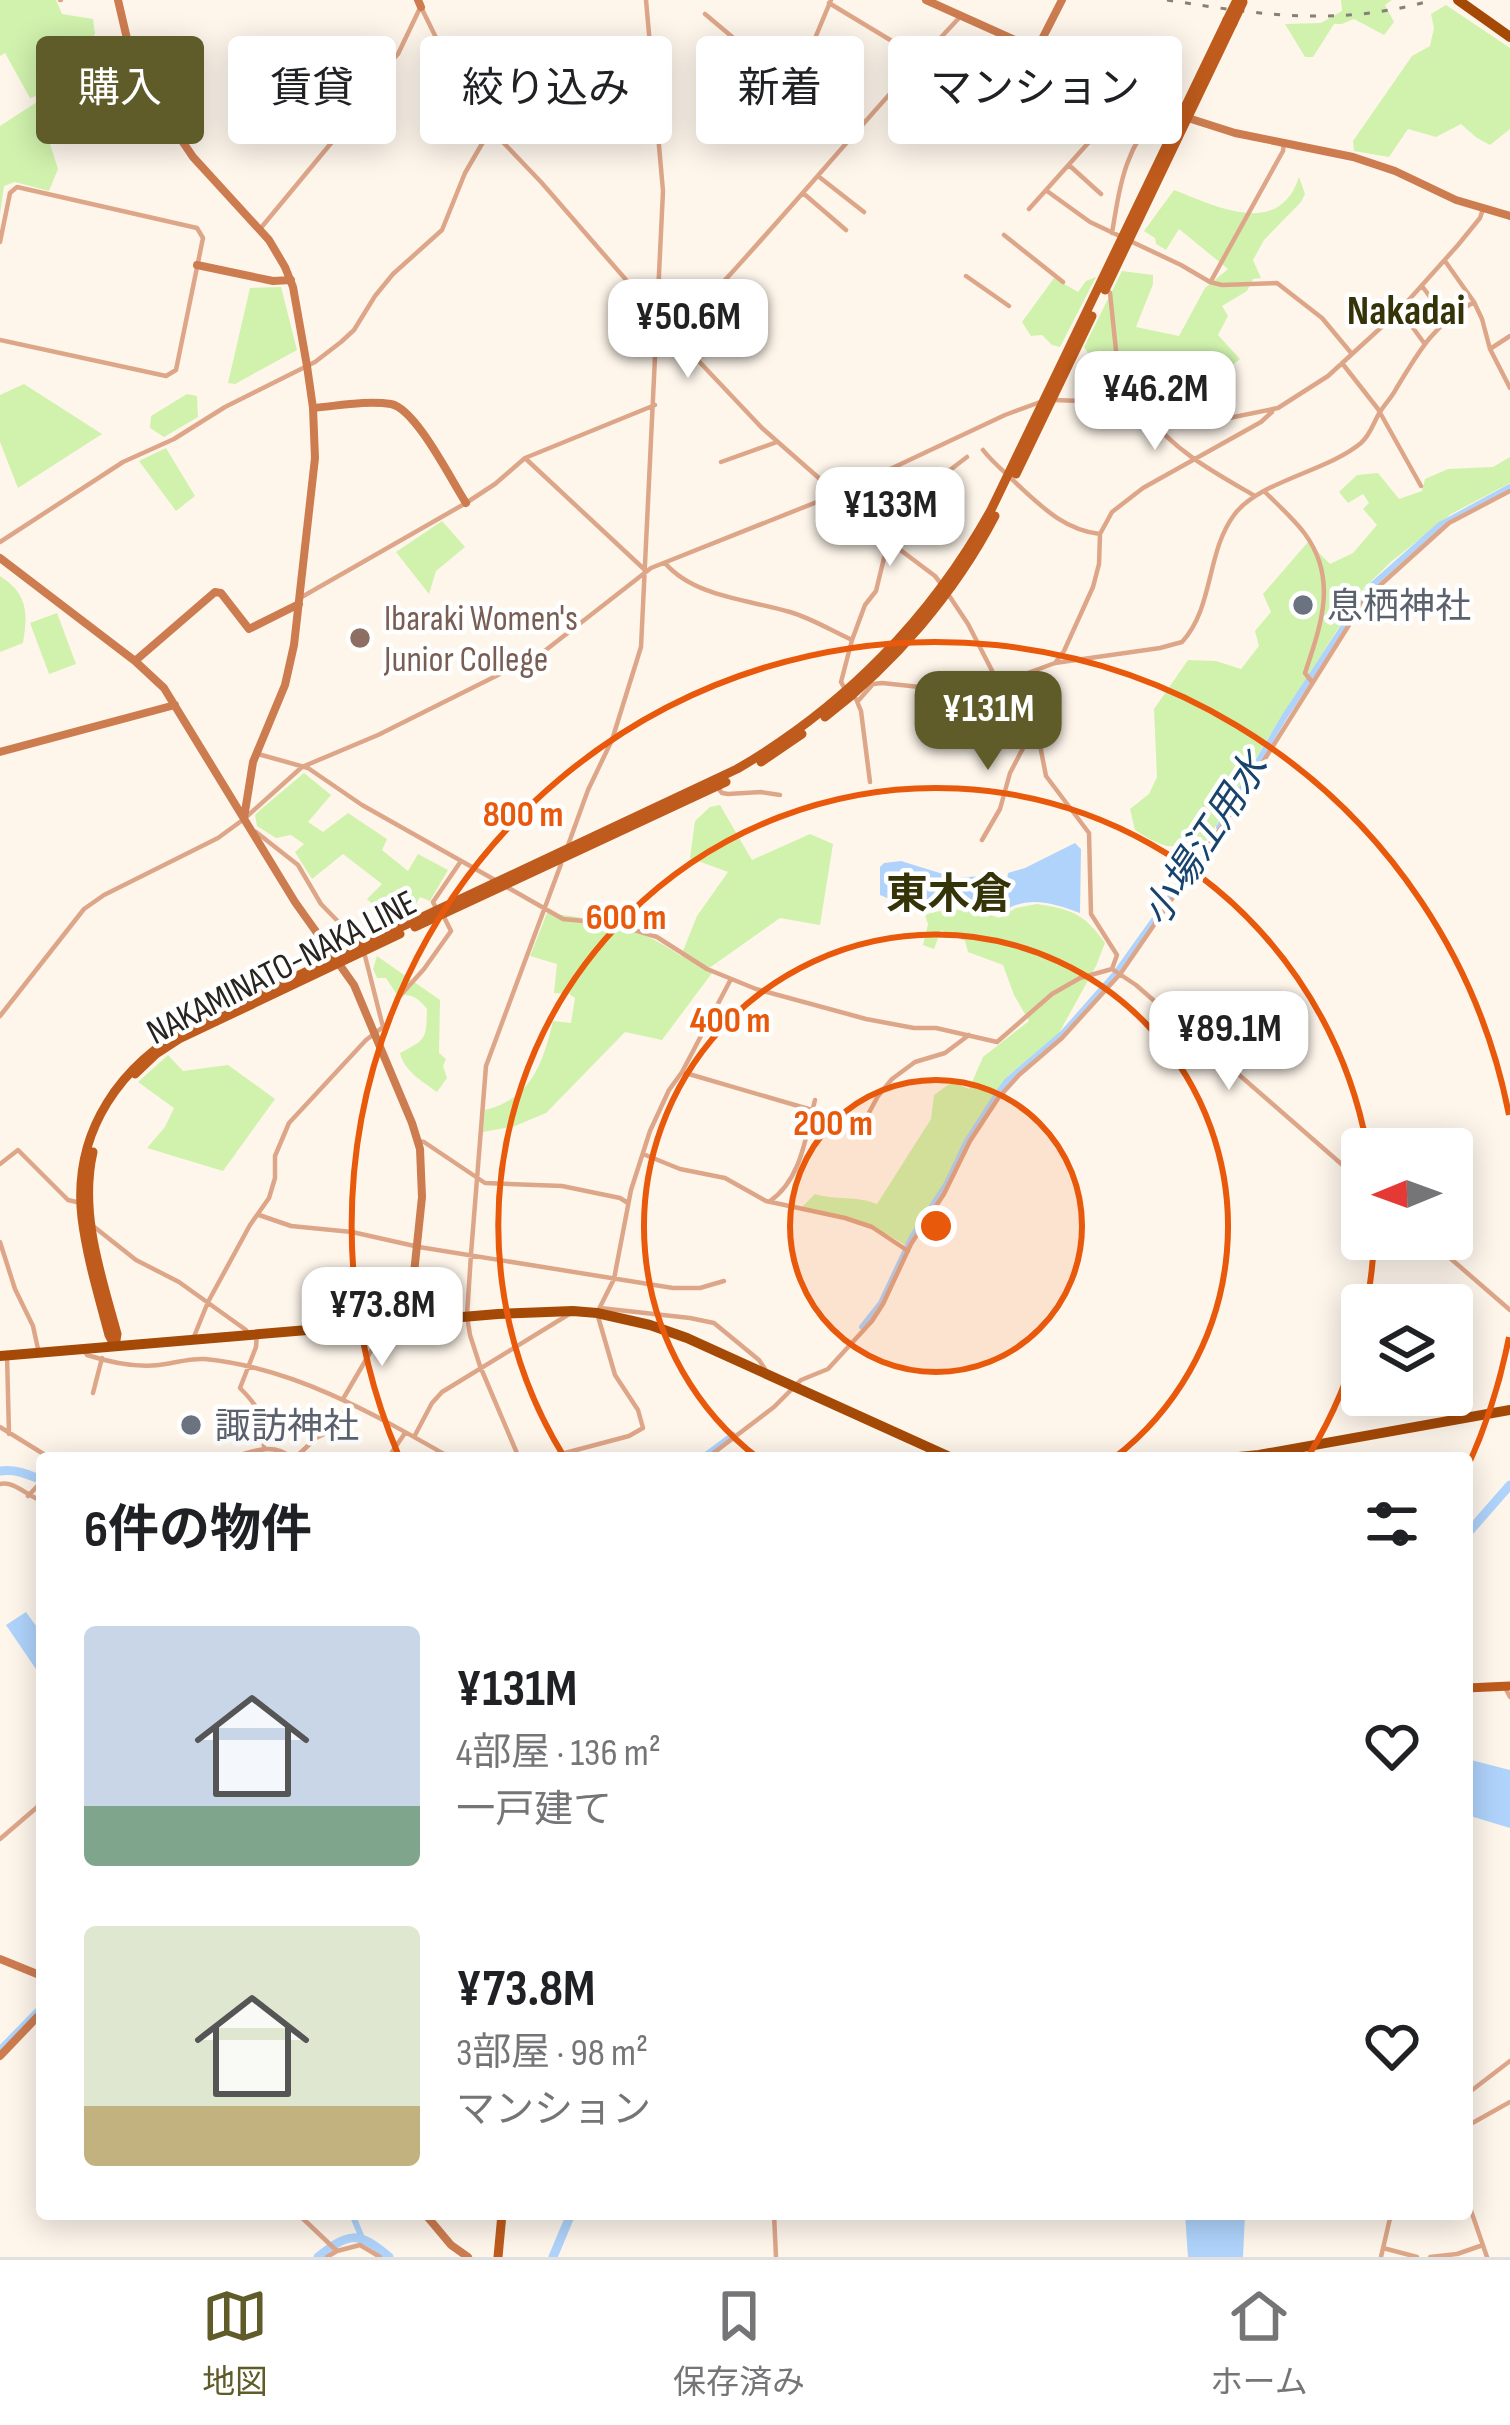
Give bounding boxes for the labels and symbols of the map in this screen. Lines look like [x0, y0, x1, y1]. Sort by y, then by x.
pin: ¥50.6M [590, 279, 786, 381]
district label: Nakadai [1347, 286, 1465, 337]
pin: ¥46.2M [1057, 351, 1253, 453]
pin: ¥133M [806, 467, 974, 569]
place label: 息栖神社 [1327, 586, 1471, 629]
marker: 息栖神社 [1290, 592, 1316, 618]
place label: Ibaraki Women's Junior College [383, 598, 578, 682]
marker: Ibaraki Women's Junior College [347, 625, 373, 651]
pin: ¥131M [904, 671, 1072, 773]
water label: 小場江用水 [1133, 742, 1281, 935]
text: 800 m [483, 794, 563, 837]
district label: 東木倉 [886, 870, 1012, 921]
street label: NAKAMINATO-NAKA LINE [140, 882, 424, 1055]
text: 600 m [586, 897, 666, 940]
pin: ¥89.1M [1131, 991, 1327, 1093]
text: 400 m [690, 1000, 770, 1043]
text: 200 m [793, 1103, 873, 1146]
north arrow [1341, 1128, 1473, 1260]
centre of rings [915, 1205, 957, 1247]
pin: ¥73.8M [284, 1267, 480, 1369]
place label: 諏訪神社 [215, 1406, 359, 1449]
marker: 諏訪神社 [178, 1412, 204, 1438]

